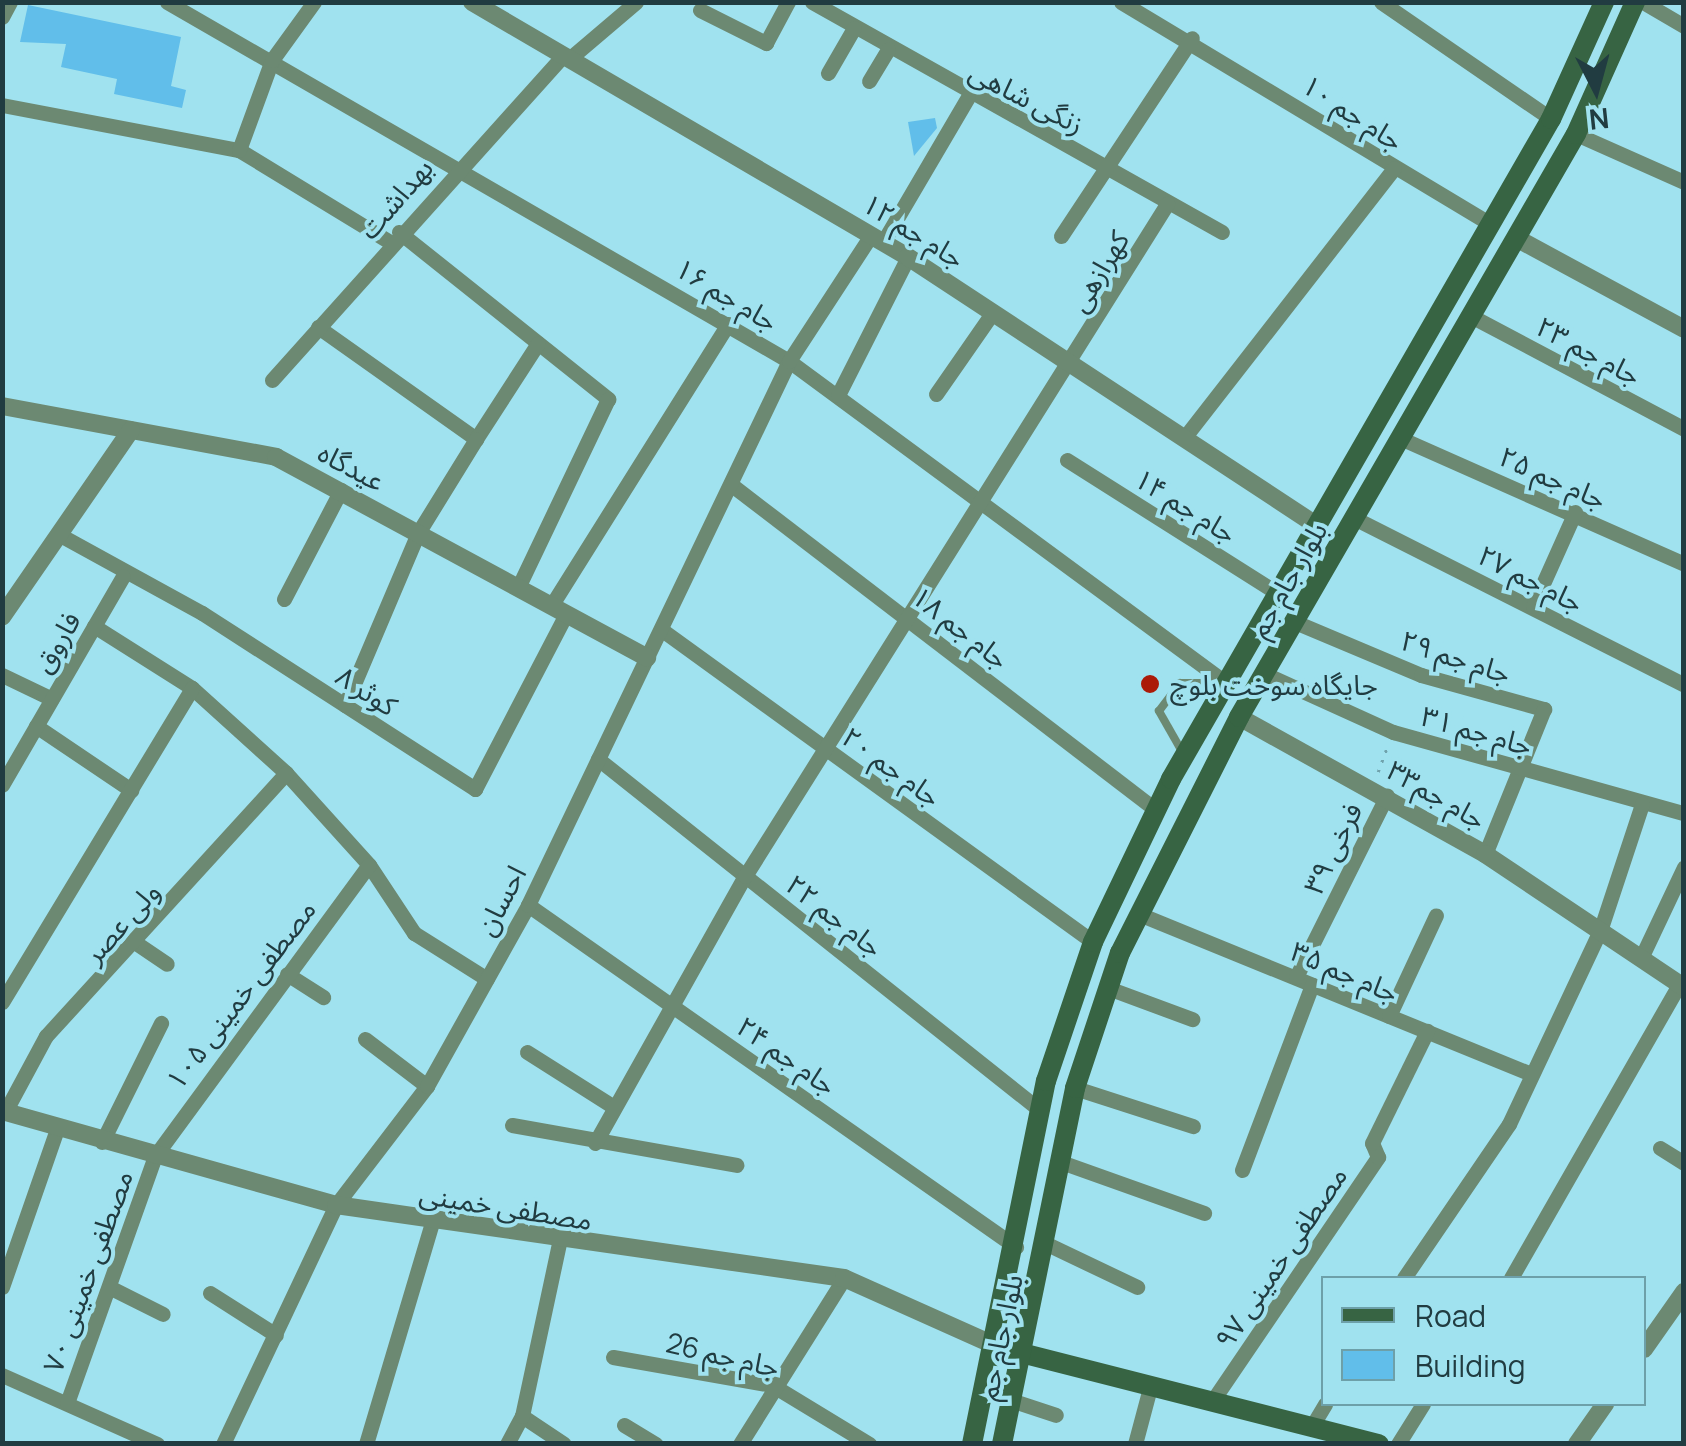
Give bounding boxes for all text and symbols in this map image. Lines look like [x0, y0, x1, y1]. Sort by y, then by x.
north arrow [1546, 40, 1646, 140]
street label: زنگی شاهی [964, 54, 1090, 140]
street label: جام جم ۱۰ [1296, 67, 1410, 157]
text: N [1587, 100, 1611, 140]
street label: بهداشت [351, 151, 439, 245]
street label: جام جم ۱۲ [857, 186, 971, 274]
street label: کهرازهی [1061, 224, 1135, 318]
street label: جام جم ۱۶ [670, 250, 784, 338]
street label: جام جم ۲۳ [1531, 308, 1647, 392]
street label: عیدگاه [313, 435, 391, 497]
street label: جام جم ۲۵ [1494, 439, 1612, 515]
street label: جام جم ۱۴ [1129, 461, 1243, 549]
street label: بلوار جام جم [1241, 515, 1333, 643]
street label: جام جم ۲۷ [1473, 537, 1589, 619]
street label: جام جم ۱۸ [906, 579, 1016, 675]
street label: فاروق [25, 605, 87, 679]
street label: جام جم ۲۹ [1397, 622, 1515, 690]
street label: کوثر ۸ [330, 658, 404, 722]
place label: جایگاه سوخت بلوچ [1170, 667, 1378, 701]
marker: جایگاه سوخت بلوچ [1139, 673, 1161, 695]
street label: جام جم ۳۱ [1418, 698, 1536, 762]
street label: جام جم ۲۰ [836, 719, 948, 813]
street label: جام جم۳۳ [1382, 752, 1492, 836]
street label: فرخی ۳۹ [1296, 797, 1368, 899]
street label: احسان [468, 859, 532, 941]
street label: جام جم ۲۲ [780, 867, 890, 963]
street label: ولی عصر [76, 874, 166, 970]
street label: مصطفی خمینی ۱۰۵ [158, 893, 322, 1095]
street label: جام جم ۳۵ [1286, 933, 1404, 1009]
street label: جام جم ۲۴ [731, 1009, 843, 1101]
street label: مصطفی خمینی ۹۷ [1207, 1160, 1353, 1354]
street label: مصطفی خمینی ۷۰ [35, 1166, 139, 1376]
street label: مصطفی خمینی [417, 1176, 595, 1236]
street label: بلوار جام جم [969, 1271, 1029, 1403]
legend [1321, 1276, 1646, 1406]
text: Road [1415, 1295, 1486, 1336]
street label: جام جم 26 [663, 1325, 783, 1383]
text: Building [1415, 1345, 1526, 1386]

